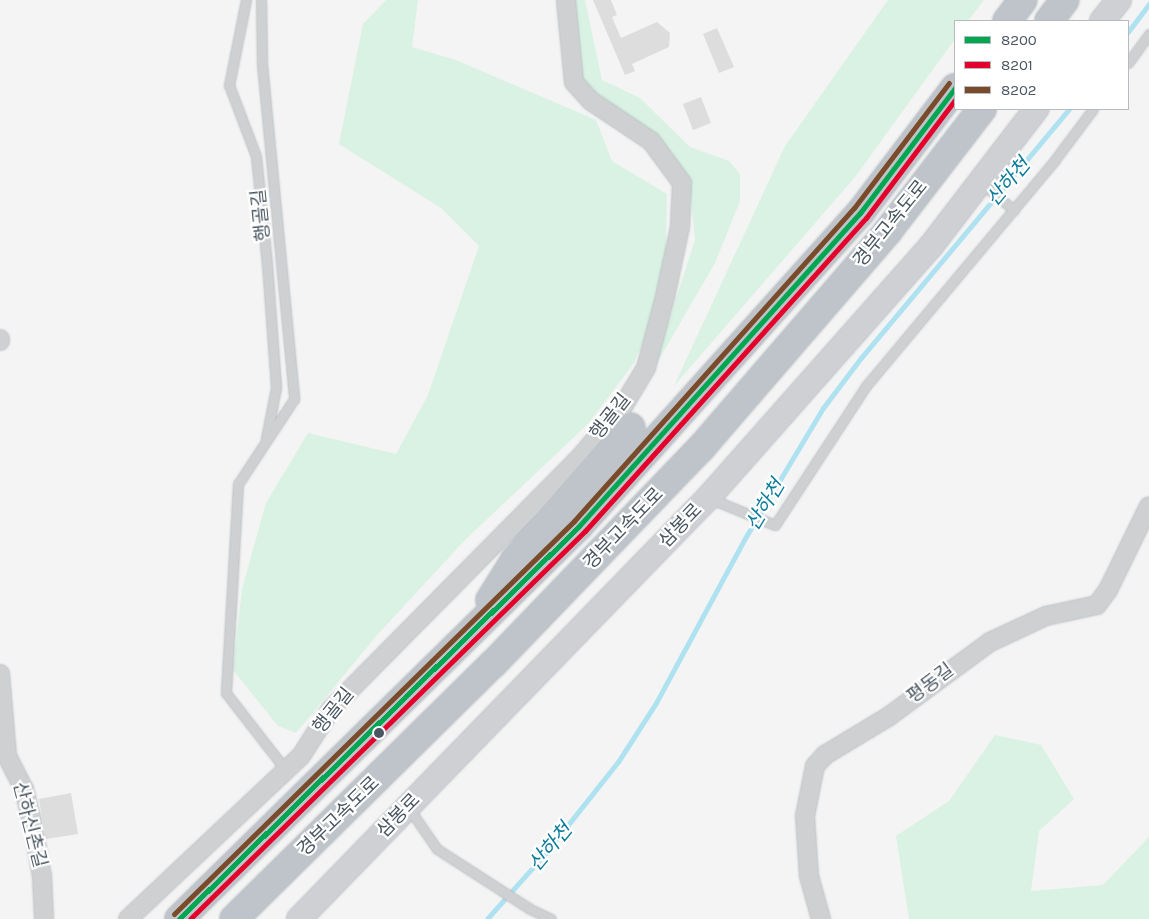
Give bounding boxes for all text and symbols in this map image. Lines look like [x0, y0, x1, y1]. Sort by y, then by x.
legend [954, 20, 1129, 110]
text: 8200 [1001, 31, 1037, 49]
text: 8201 [1001, 56, 1033, 74]
text: 8202 [1001, 81, 1037, 99]
water label: 산하천 [981, 153, 1035, 211]
street label: 경부고속도로 [849, 176, 933, 272]
street label: 행골길 [248, 188, 276, 242]
street label: 행골길 [586, 389, 636, 445]
water label: 산하천 [740, 475, 790, 535]
street label: 경부고속도로 [579, 483, 669, 575]
street label: 삼봉로 [655, 499, 707, 553]
street label: 평동길 [903, 659, 959, 709]
street label: 행골길 [309, 683, 359, 739]
unlabelled marker [374, 728, 384, 738]
street label: 경부고속도로 [293, 772, 385, 862]
street label: 산하신촌길 [7, 780, 51, 870]
street label: 삼봉로 [373, 789, 425, 843]
water label: 산하천 [523, 818, 577, 876]

